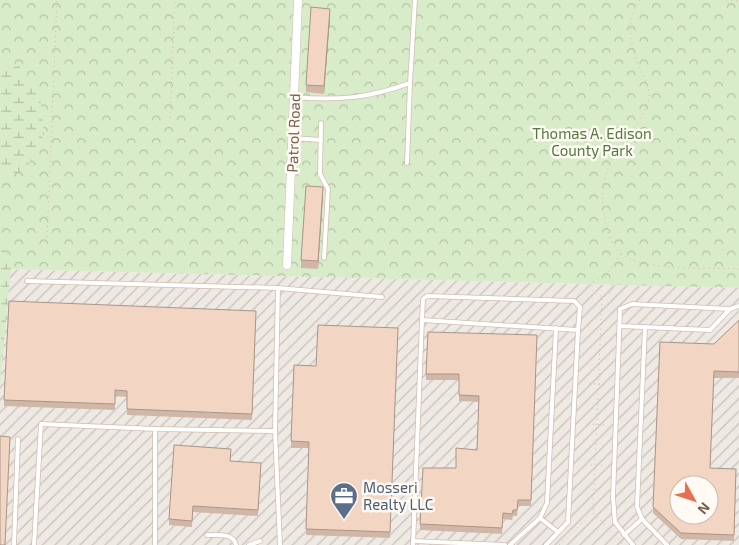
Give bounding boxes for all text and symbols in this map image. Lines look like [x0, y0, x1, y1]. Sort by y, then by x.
street label: Patrol Road [283, 93, 303, 173]
park label: Thomas A. Edison County Park [532, 124, 652, 159]
north arrow [669, 475, 719, 525]
place label: Mosseri Realty LLC [363, 478, 434, 513]
office icon: Mosseri Realty LLC [329, 481, 359, 520]
text: N [695, 499, 714, 518]

